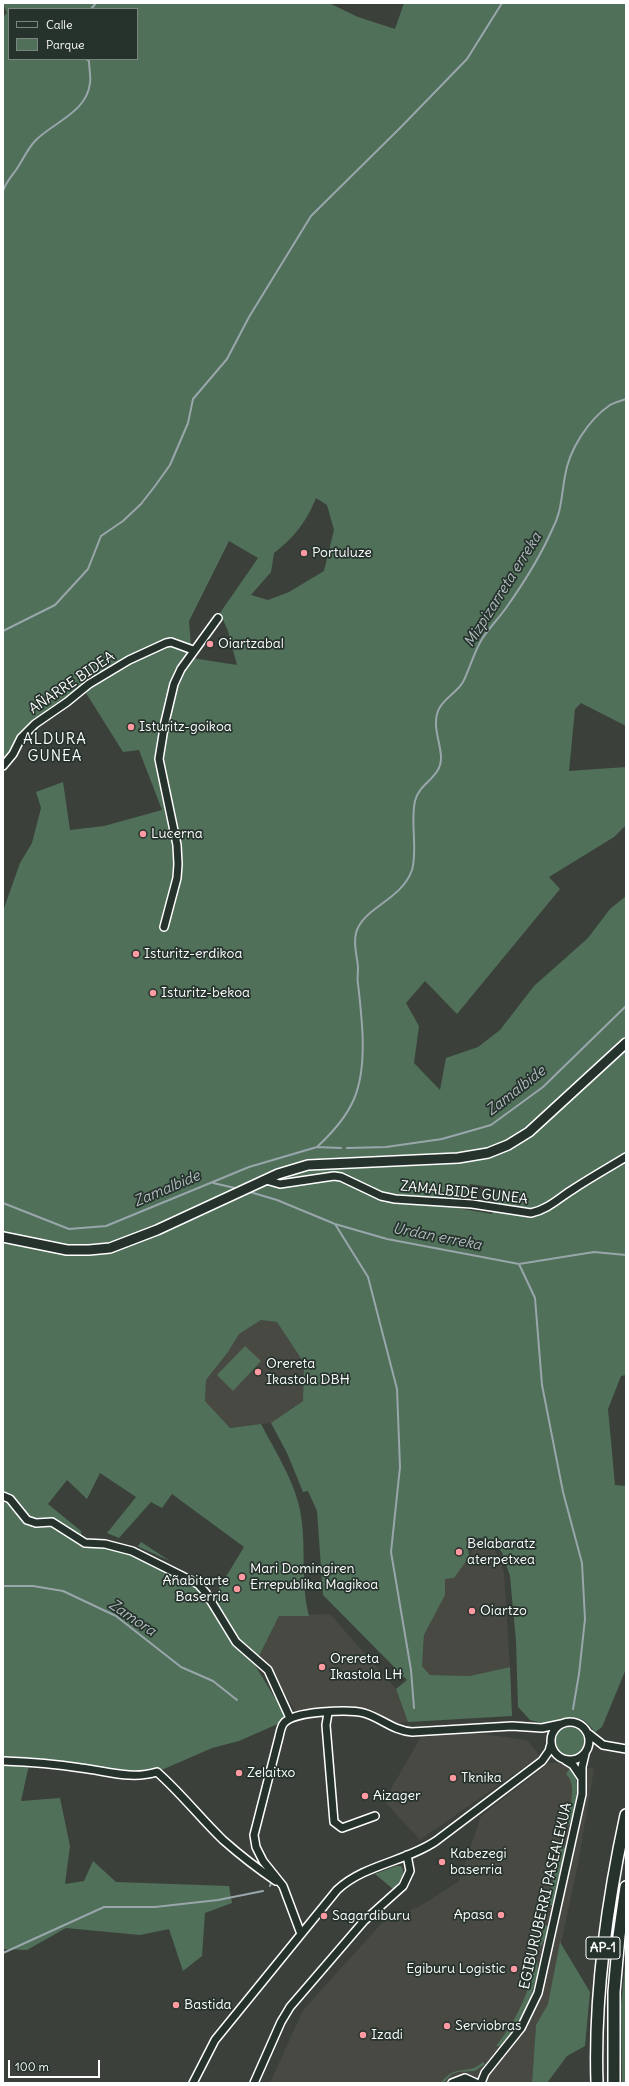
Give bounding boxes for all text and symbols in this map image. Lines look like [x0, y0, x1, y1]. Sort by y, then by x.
legend [8, 8, 138, 60]
text: Calle [46, 17, 73, 32]
text: Parque [46, 37, 85, 52]
water label: Mizpizarreta erreka [461, 530, 545, 650]
place label: Portuluze [312, 545, 372, 561]
marker: Portuluze [299, 548, 309, 558]
place label: Oiartzabal [218, 636, 284, 652]
marker: Oiartzabal [205, 639, 215, 649]
street label: AÑARRE BIDEA [26, 648, 118, 718]
place label: Isturitz-goikoa [139, 719, 232, 735]
marker: Isturitz-goikoa [126, 722, 136, 732]
district label: ALDURA GUNEA [23, 731, 87, 766]
place label: Lucerna [151, 826, 203, 842]
marker: Lucerna [138, 829, 148, 839]
place label: Isturitz-erdikoa [144, 946, 242, 962]
marker: Isturitz-erdikoa [131, 949, 141, 959]
place label: Isturitz-bekoa [161, 985, 250, 1001]
marker: Isturitz-bekoa [148, 988, 158, 998]
water label: Zamalbide [483, 1062, 549, 1120]
water label: Zamalbide [131, 1167, 203, 1211]
street label: ZAMALBIDE GUNEA [399, 1178, 529, 1208]
water label: Urdan erreka [391, 1220, 483, 1254]
place label: Orereta Ikastola DBH [266, 1356, 350, 1388]
marker: Orereta Ikastola DBH [253, 1367, 263, 1377]
place label: Belabaratz aterpetxea [467, 1536, 536, 1568]
marker: Belabaratz aterpetxea [454, 1547, 464, 1557]
place label: Mari Domingiren Errepublika Magikoa [250, 1561, 378, 1594]
marker: Mari Domingiren Errepublika Magikoa [237, 1572, 247, 1582]
place label: Añabitarte Baserria [163, 1573, 229, 1606]
marker: Añabitarte Baserria [232, 1584, 242, 1594]
water label: Zamora [105, 1596, 159, 1640]
place label: Oiartzo [480, 1603, 527, 1619]
marker: Oiartzo [467, 1606, 477, 1616]
place label: Orereta Ikastola LH [330, 1651, 402, 1684]
marker: Orereta Ikastola LH [317, 1662, 327, 1672]
place label: Zelaitxo [247, 1765, 295, 1781]
marker: Zelaitxo [234, 1768, 244, 1778]
place label: Tknika [461, 1770, 502, 1786]
marker: Tknika [448, 1773, 458, 1783]
place label: Aizager [373, 1788, 421, 1804]
marker: Aizager [360, 1791, 370, 1801]
street label: EGIBURUBERRI PASEALEKUA [516, 1801, 576, 1991]
place label: Kabezegi baserria [450, 1846, 507, 1878]
marker: Kabezegi baserria [437, 1857, 447, 1867]
place label: Apasa [454, 1907, 493, 1923]
place label: Sagardiburu [332, 1908, 410, 1924]
marker: Apasa [496, 1910, 506, 1920]
marker: Sagardiburu [319, 1911, 329, 1921]
road number: AP-1 [586, 1937, 620, 1959]
place label: Egiburu Logistic [406, 1961, 506, 1977]
marker: Egiburu Logistic [509, 1964, 519, 1974]
place label: Bastida [184, 1997, 232, 2013]
marker: Bastida [171, 2000, 181, 2010]
place label: Serviobras [455, 2018, 521, 2034]
marker: Serviobras [442, 2021, 452, 2031]
place label: Izadi [371, 2027, 403, 2043]
marker: Izadi [358, 2030, 368, 2040]
scale bar [10, 2052, 102, 2078]
text: 100 m [15, 2059, 49, 2074]

